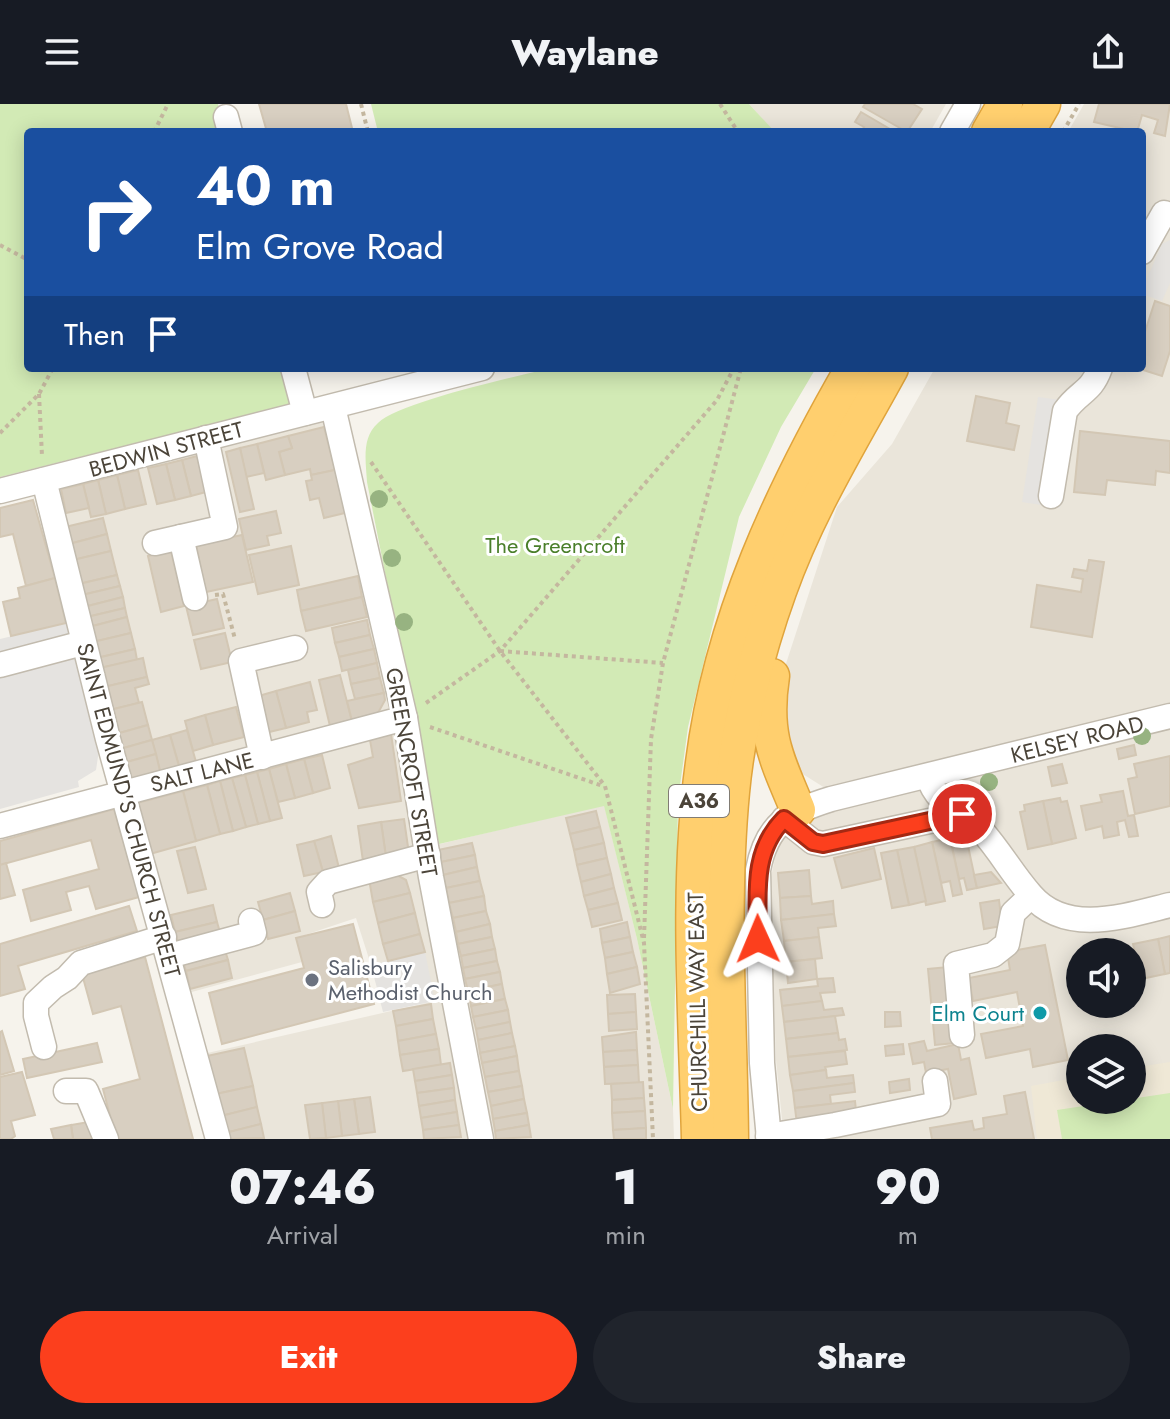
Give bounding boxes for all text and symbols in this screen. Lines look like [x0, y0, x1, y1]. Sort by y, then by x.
text: Waylane [511, 26, 659, 78]
icon: menu [40, 30, 84, 74]
icon: share [1086, 30, 1130, 74]
text: 40 m [196, 145, 335, 226]
icon: right [64, 160, 168, 264]
text: Elm Grove Road [196, 220, 444, 272]
icon: arrive [141, 312, 185, 356]
text: Then [64, 313, 125, 356]
street label: BEDWIN STREET [85, 413, 247, 485]
park label: The Greencroft [485, 529, 625, 561]
street label: SAINT EDMUND'S CHURCH STREET [69, 639, 189, 981]
street label: GREENCROFT STREET [378, 665, 446, 880]
street label: KELSEY ROAD [1007, 707, 1147, 771]
street label: SALT LANE [147, 744, 257, 800]
pin [928, 780, 996, 848]
road number: A36 [669, 785, 729, 817]
icon: arrive [940, 792, 984, 836]
street label: CHURCHILL WAY EAST [679, 891, 715, 1112]
position arrow [716, 897, 800, 981]
map controls [1066, 938, 1146, 1114]
button: sound [1066, 938, 1146, 1018]
place label: Salisbury Methodist Church [328, 951, 492, 1008]
marker: Salisbury Methodist Church [303, 971, 321, 989]
place label: Elm Court [932, 997, 1025, 1029]
marker: Elm Court [1031, 1004, 1049, 1022]
button: layers [1066, 1034, 1146, 1114]
text: 07:46 [229, 1153, 376, 1222]
text: 1 [613, 1153, 638, 1222]
text: 90 [875, 1153, 941, 1222]
text: Arrival [267, 1216, 338, 1254]
text: min [605, 1216, 646, 1254]
text: m [898, 1216, 918, 1254]
button: Exit [40, 1311, 577, 1403]
button: Share [593, 1311, 1130, 1403]

